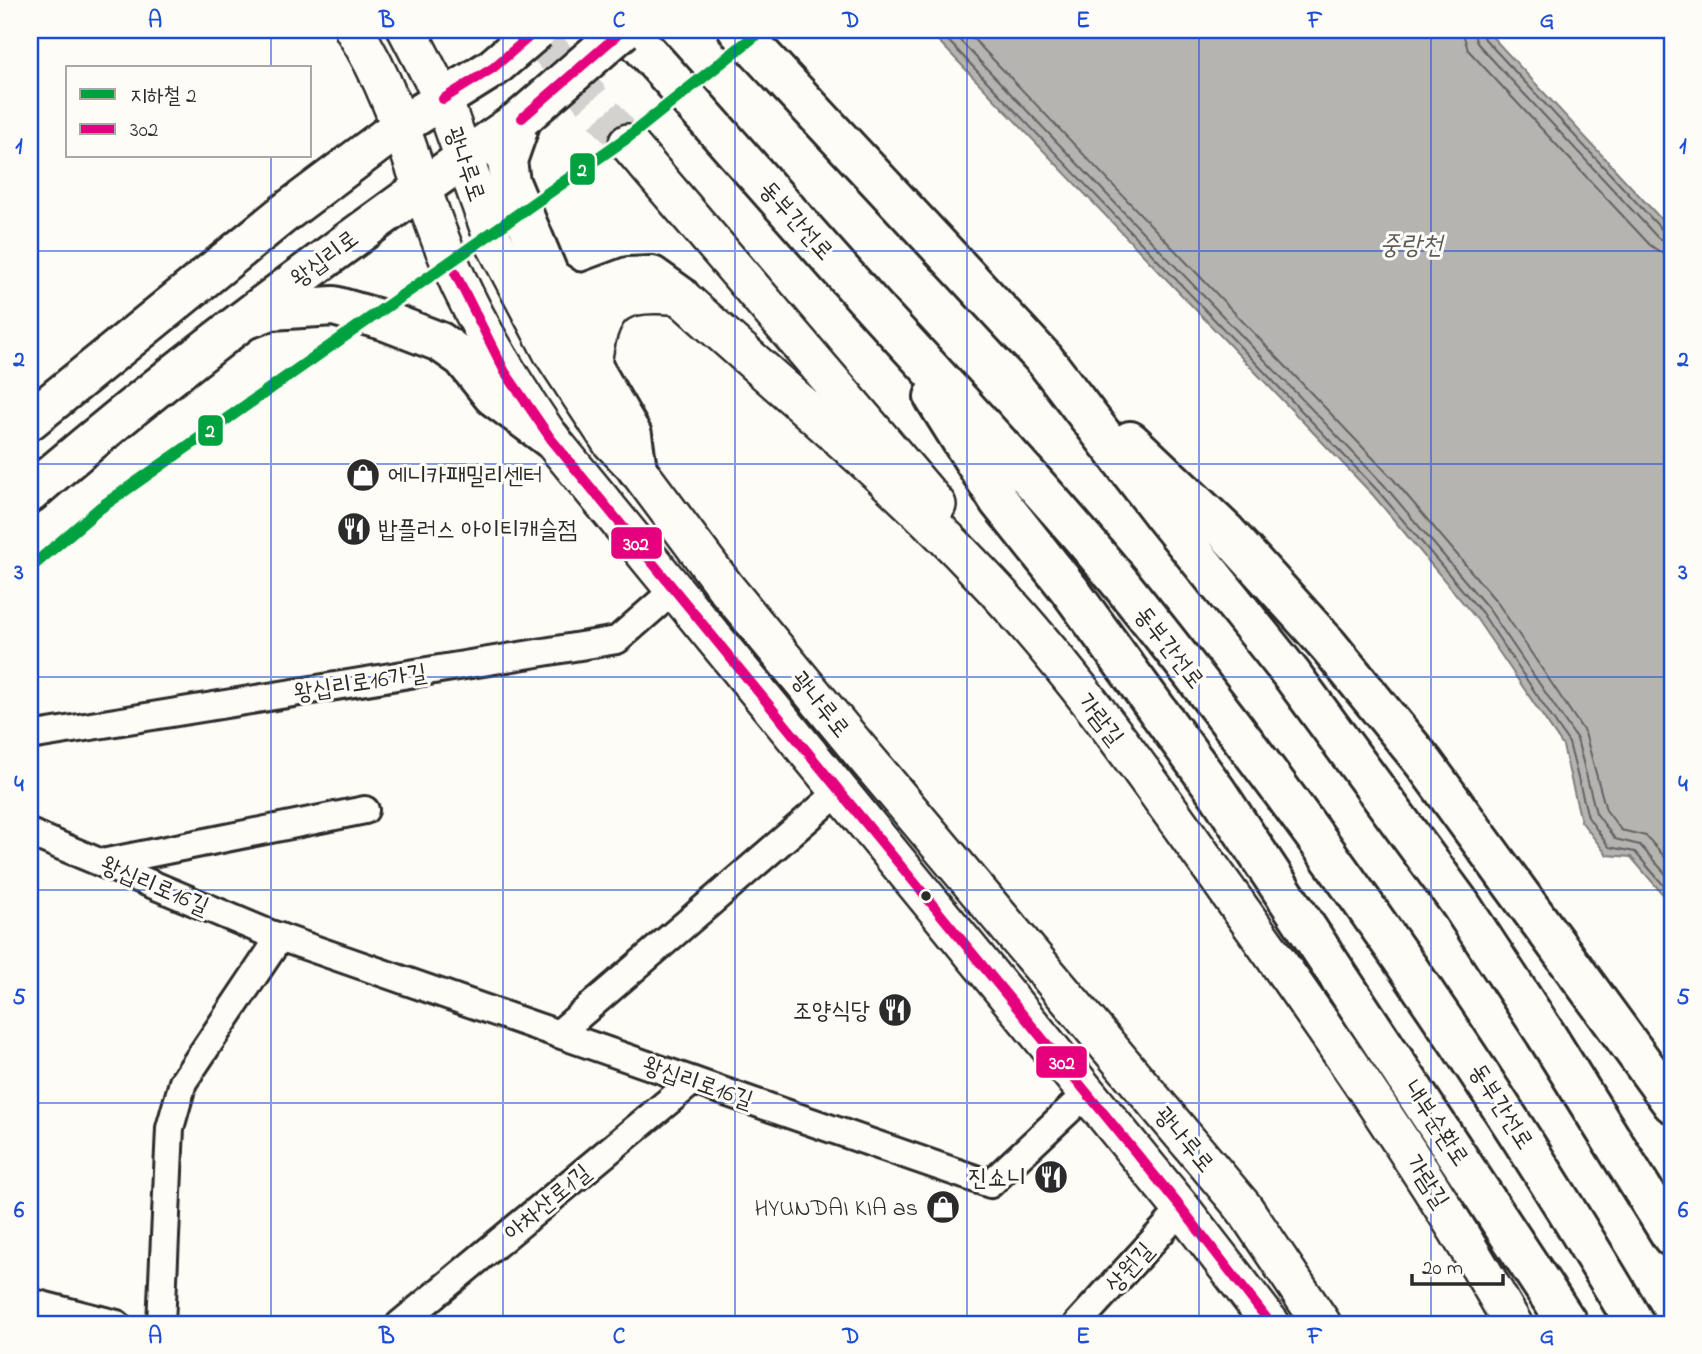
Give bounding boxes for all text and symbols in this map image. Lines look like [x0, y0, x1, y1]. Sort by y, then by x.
text: A [148, 5, 162, 38]
text: B [378, 5, 395, 38]
text: C [613, 5, 626, 38]
text: D [842, 5, 859, 38]
text: E [1076, 5, 1090, 38]
text: F [1307, 5, 1323, 38]
text: G [1540, 5, 1554, 38]
legend [66, 66, 312, 158]
text: 지하철 2 [130, 82, 196, 112]
text: 302 [130, 116, 158, 146]
street label: 광나루로 [435, 123, 493, 207]
text: 1 [15, 131, 23, 164]
text: 1 [1679, 131, 1687, 164]
line badge: 2 [569, 152, 596, 186]
text: 2 [576, 158, 587, 185]
street label: 동부간선로 [750, 174, 840, 269]
street label: 왕십리로 [284, 223, 367, 297]
water label: 중랑천 [1380, 228, 1445, 266]
text: 2 [12, 344, 25, 377]
text: 2 [1676, 344, 1689, 377]
line badge: 2 [197, 414, 224, 447]
text: 2 [204, 419, 215, 446]
shop icon: 에니카패밀리센터 [344, 456, 382, 494]
place label: 에니카패밀리센터 [388, 460, 543, 495]
restaurant icon: 밥플러스 아이티캐슬점 [335, 510, 373, 548]
place label: 밥플러스 아이티캐슬점 [378, 514, 577, 549]
line badge: 302 [610, 526, 663, 560]
text: 302 [622, 532, 649, 559]
text: 3 [13, 557, 24, 590]
text: 3 [1677, 557, 1688, 590]
street label: 동부간선로 [1125, 600, 1212, 697]
street label: 왕십리로16가길 [291, 657, 429, 712]
street label: 광나루로 [781, 665, 857, 747]
street label: 가람길 [1067, 687, 1131, 754]
text: 4 [14, 769, 24, 802]
text: 4 [1678, 769, 1688, 802]
street label: 왕십리로16길 [94, 849, 214, 926]
unlabelled marker [919, 889, 933, 903]
text: 5 [12, 982, 26, 1015]
text: 5 [1676, 982, 1690, 1015]
restaurant icon: 조양식당 [876, 991, 914, 1029]
place label: 조양식당 [793, 995, 870, 1030]
line badge: 302 [1035, 1045, 1088, 1079]
street label: 왕십리로16길 [637, 1049, 757, 1120]
text: 302 [1048, 1051, 1075, 1078]
street label: 동부간선로 [1459, 1057, 1541, 1157]
street label: 내부순환로 [1393, 1075, 1476, 1174]
street label: 광나루로 [1145, 1100, 1221, 1181]
street label: 가람길 [1395, 1149, 1456, 1216]
street label: 아차산로1길 [497, 1157, 600, 1251]
restaurant icon: 진쇼니 [1032, 1158, 1070, 1196]
place label: 진쇼니 [968, 1162, 1026, 1197]
shop icon: HYUNDAI KIA as [924, 1188, 962, 1226]
place label: HYUNDAI KIA as [754, 1192, 918, 1227]
text: 6 [14, 1195, 25, 1228]
text: 6 [1678, 1195, 1689, 1228]
street label: 상원길 [1098, 1235, 1163, 1302]
scale bar [1412, 1242, 1502, 1286]
text: 20 m [1422, 1254, 1463, 1284]
text: A [148, 1321, 162, 1354]
text: B [378, 1321, 395, 1354]
text: C [613, 1321, 626, 1354]
text: D [842, 1321, 859, 1354]
text: E [1076, 1321, 1090, 1354]
text: F [1307, 1321, 1323, 1354]
text: G [1540, 1321, 1554, 1354]

